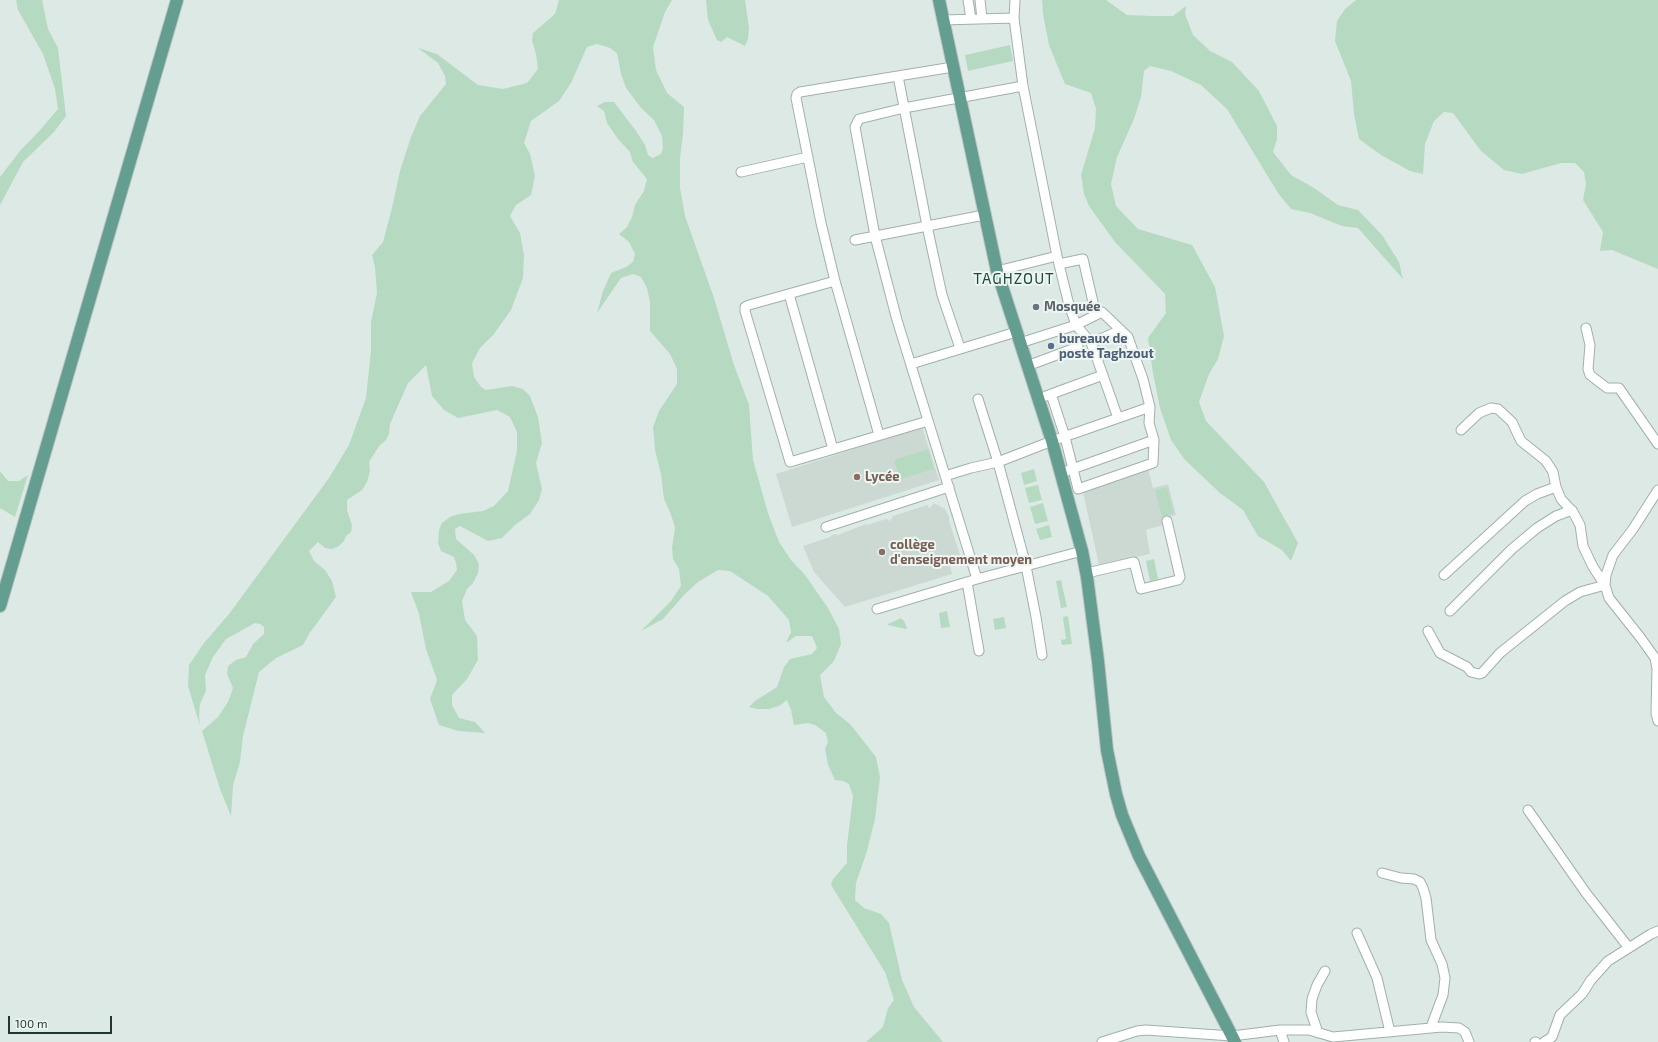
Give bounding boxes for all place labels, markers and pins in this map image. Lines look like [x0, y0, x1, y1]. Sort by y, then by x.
place label: Mosquée [1044, 299, 1101, 315]
marker: Mosquée [1031, 302, 1041, 312]
place label: bureaux de poste Taghzout [1059, 331, 1154, 362]
marker: bureaux de poste Taghzout [1046, 341, 1056, 351]
place label: Lycée [865, 469, 900, 485]
marker: Lycée [852, 472, 862, 482]
place label: collège d'enseignement moyen [890, 537, 1032, 568]
marker: collège d'enseignement moyen [877, 547, 887, 557]

